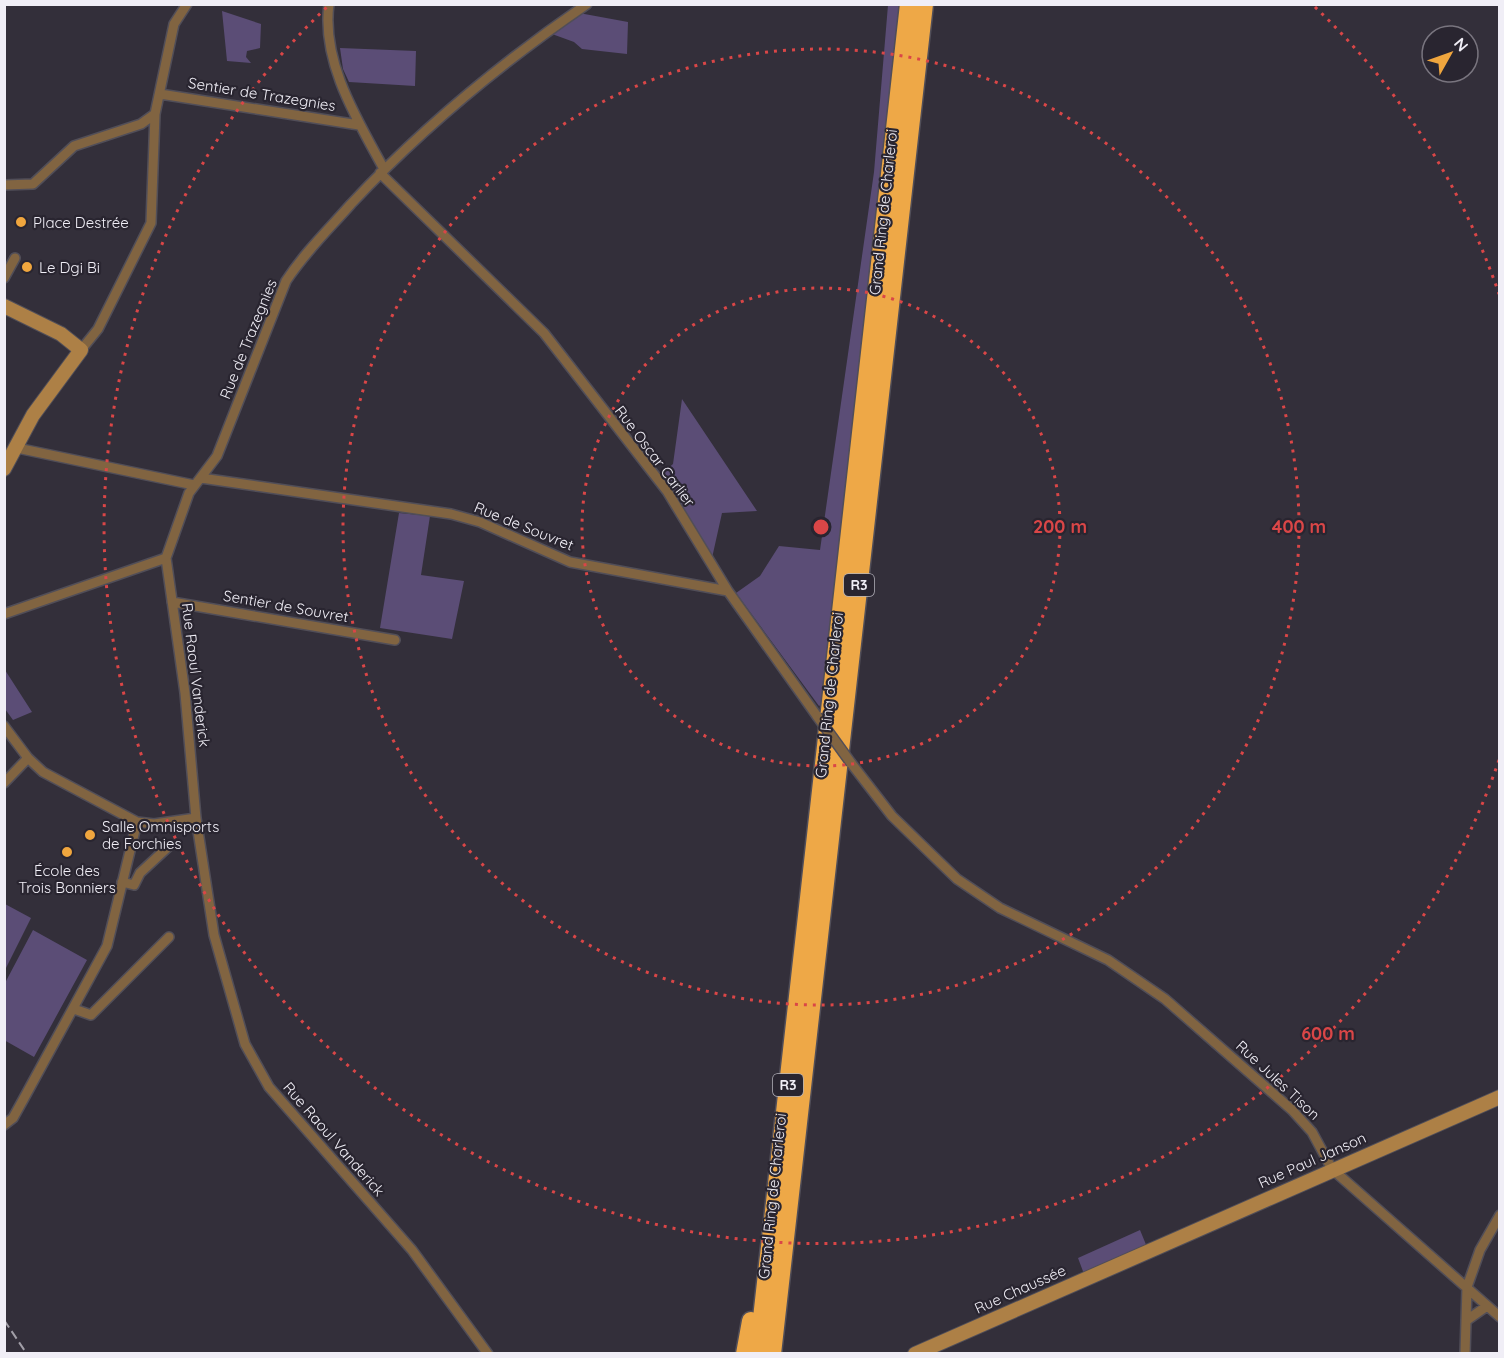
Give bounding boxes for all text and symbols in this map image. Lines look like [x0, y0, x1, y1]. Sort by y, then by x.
north arrow [1420, 24, 1480, 84]
text: N [1450, 33, 1473, 55]
street label: Sentier de Trazegnies [187, 73, 337, 115]
street label: Grand Ring de Charleroi [865, 128, 901, 296]
place label: Place Destrée [33, 213, 129, 232]
marker: Place Destrée [14, 215, 28, 229]
place label: Le Dgi Bi [39, 258, 100, 277]
marker: Le Dgi Bi [20, 260, 34, 274]
street label: Rue de Trazegnies [215, 276, 281, 402]
street label: Rue Oscar Carlier [611, 402, 699, 511]
street label: Rue de Souvret [471, 497, 577, 555]
text: 200 m [1033, 515, 1087, 538]
text: 400 m [1272, 515, 1326, 538]
centre of rings [811, 517, 831, 537]
road number: R3 [844, 574, 874, 596]
street label: Sentier de Souvret [222, 586, 350, 626]
street label: Rue Raoul Vanderick [178, 602, 214, 748]
street label: Grand Ring de Charleroi [811, 611, 847, 779]
place label: Salle Omnisports de Forchies [102, 817, 219, 853]
marker: Salle Omnisports de Forchies [83, 828, 97, 842]
marker: École des Trois Bonniers [60, 845, 74, 859]
place label: École des Trois Bonniers [18, 861, 116, 897]
text: 600 m [1301, 1022, 1355, 1045]
street label: Rue Jules Tison [1232, 1036, 1324, 1124]
road number: R3 [773, 1074, 803, 1096]
street label: Rue Raoul Vanderick [279, 1078, 389, 1200]
street label: Grand Ring de Charleroi [754, 1112, 790, 1280]
street label: Rue Paul Janson [1255, 1128, 1369, 1192]
street label: Rue Chaussée [971, 1260, 1069, 1318]

